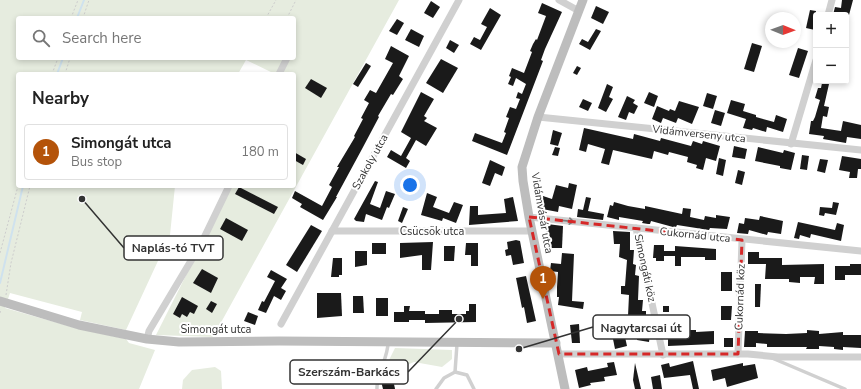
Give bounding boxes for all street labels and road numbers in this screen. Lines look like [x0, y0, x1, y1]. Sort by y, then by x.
street label: Vidámverseny utca [651, 122, 747, 146]
street label: Szakoly utca [349, 131, 392, 193]
street label: Vidámvásár utca [527, 170, 557, 255]
street label: Csücsök utca [400, 224, 464, 239]
street label: Cukornád utca [659, 224, 731, 246]
street label: Simongáti köz [630, 233, 660, 303]
street label: Cukornád köz [731, 263, 749, 331]
street label: Simongát utca [181, 322, 252, 337]

